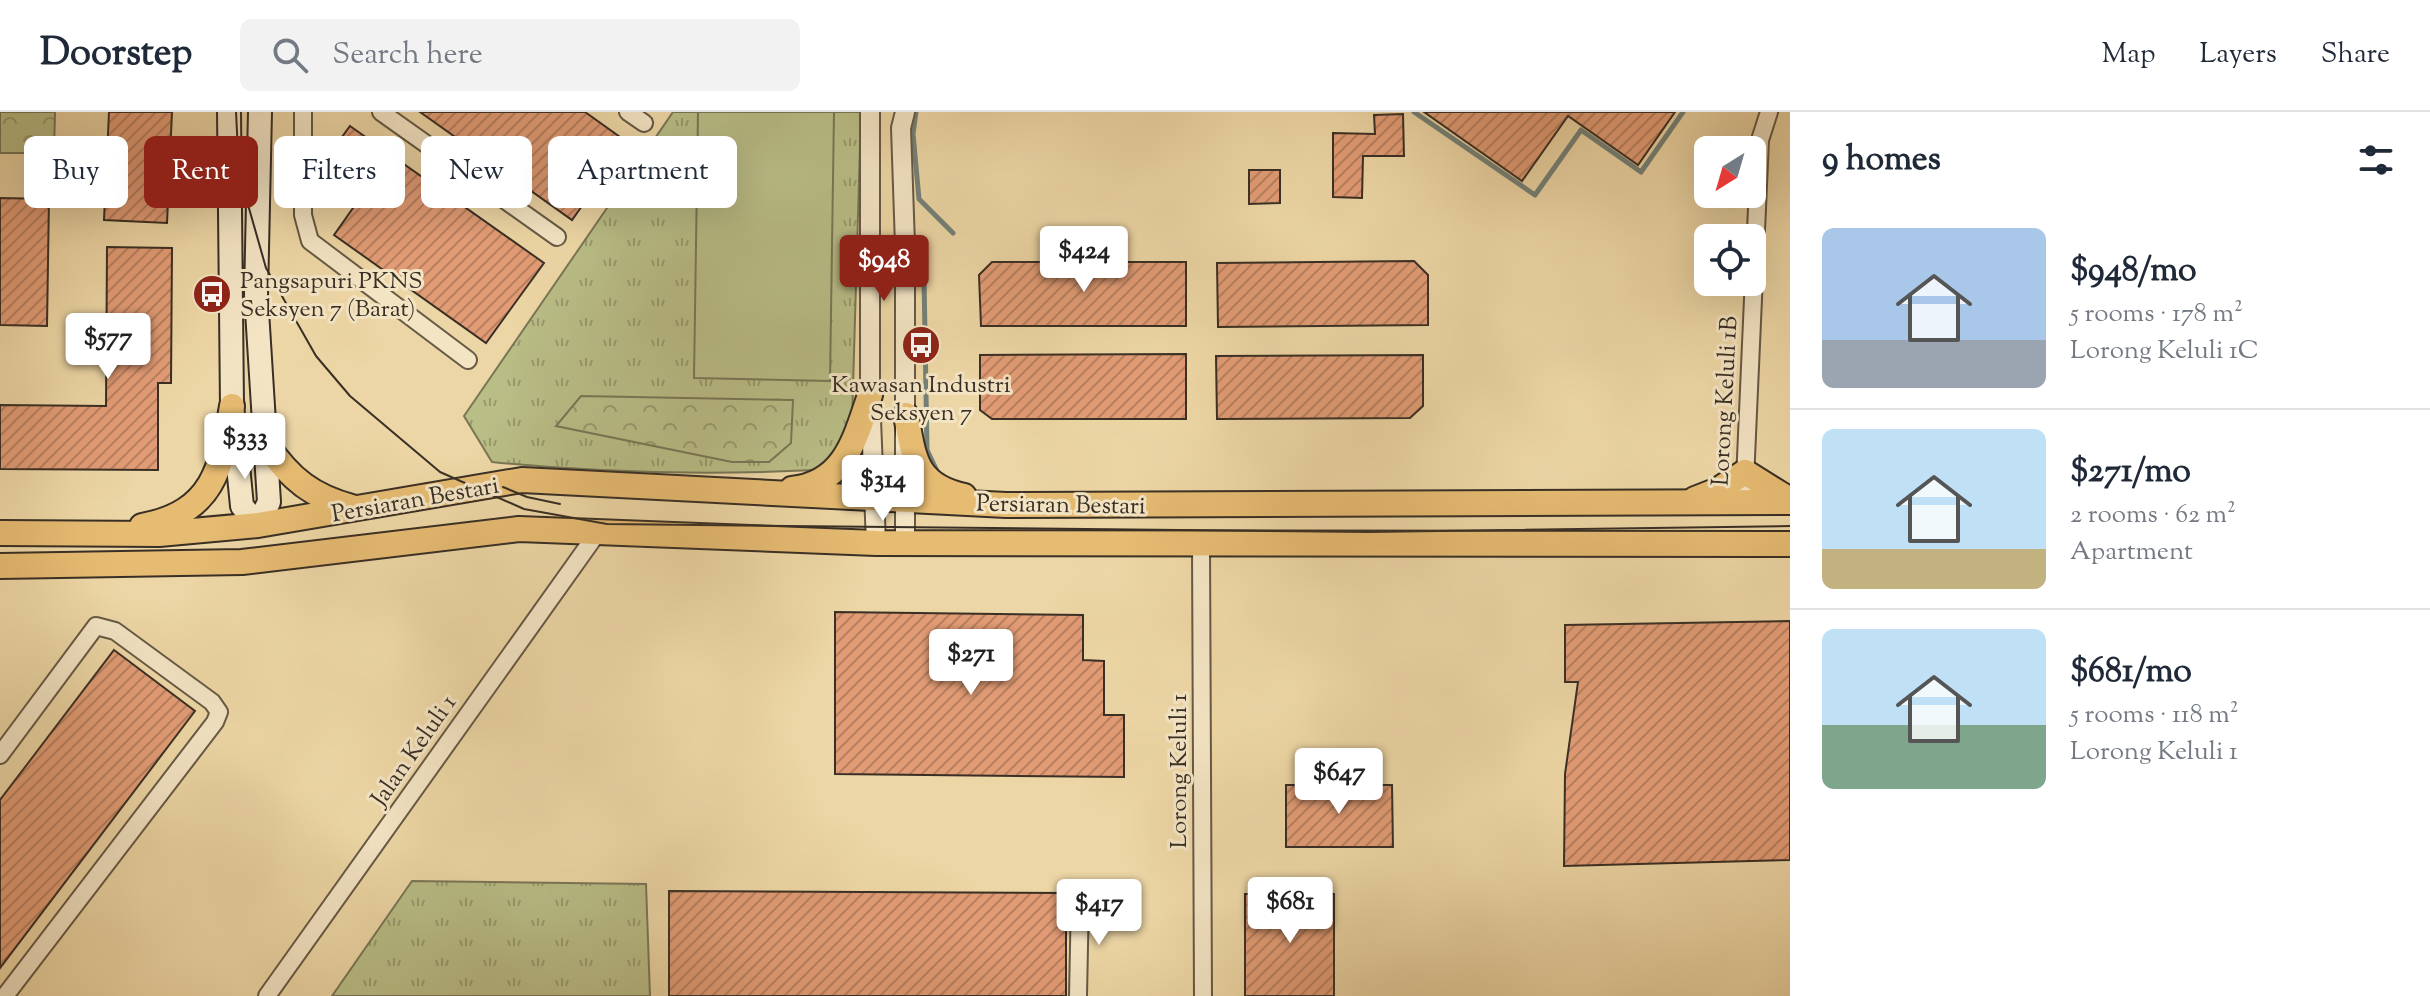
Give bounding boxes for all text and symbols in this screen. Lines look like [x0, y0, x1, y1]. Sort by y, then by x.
search box [240, 19, 800, 91]
text: Doorstep [40, 28, 192, 82]
icon: search [268, 33, 312, 77]
text: Search here [332, 34, 483, 77]
text: Map [2102, 35, 2155, 75]
text: Layers [2199, 35, 2277, 75]
text: Share [2321, 35, 2390, 75]
chip: Buy [24, 136, 128, 208]
chip: Rent [144, 136, 258, 208]
chip: Filters [274, 136, 405, 208]
chip: New [421, 136, 532, 208]
chip: Apartment [548, 136, 737, 208]
north arrow [1694, 136, 1766, 208]
map controls [1694, 136, 1766, 296]
text: 9 homes [1822, 136, 1941, 185]
icon: filters [2354, 138, 2398, 182]
button: locate [1694, 224, 1766, 296]
pin: $424 [1037, 226, 1131, 294]
text: $424 [1058, 233, 1110, 270]
pin: $948 [837, 235, 931, 303]
text: $948 [858, 242, 910, 279]
text: $948/mo [2070, 247, 2197, 296]
icon: home [1886, 260, 1982, 356]
place label: Pangsapuri PKNS Seksyen 7 (Barat) [240, 265, 423, 327]
bus stop icon: Pangsapuri PKNS Seksyen 7 (Barat) [191, 273, 233, 315]
text: 5 rooms · 178 m² [2070, 296, 2243, 333]
pin: $577 [61, 313, 155, 381]
street label: Lorong Keluli 1B [1705, 315, 1747, 487]
text: $577 [84, 320, 132, 357]
bus stop icon: Kawasan Industri Seksyen 7 [900, 324, 942, 366]
text: Lorong Keluli 1C [2070, 333, 2259, 370]
place label: Kawasan Industri Seksyen 7 [831, 369, 1011, 431]
pin: $333 [198, 413, 292, 481]
text: $333 [222, 420, 268, 457]
text: $271/mo [2070, 448, 2191, 497]
pin: $314 [836, 455, 930, 523]
icon: home [1886, 461, 1982, 557]
text: $314 [860, 462, 906, 499]
street label: Persiaran Bestari [329, 469, 502, 532]
street label: Persiaran Bestari [976, 488, 1146, 524]
text: 2 rooms · 62 m² [2070, 497, 2236, 534]
text: Apartment [2070, 534, 2193, 571]
pin: $271 [924, 629, 1018, 697]
text: $271 [947, 636, 995, 673]
text: $681/mo [2070, 648, 2192, 697]
icon: home [1886, 661, 1982, 757]
street label: Jalan Keluli 1 [362, 688, 466, 816]
street label: Lorong Keluli 1 [1163, 694, 1197, 848]
text: 5 rooms · 118 m² [2070, 697, 2238, 734]
text: Lorong Keluli 1 [2070, 734, 2238, 771]
pin: $647 [1292, 748, 1386, 816]
text: $647 [1313, 755, 1365, 792]
pin: $681 [1243, 877, 1337, 945]
pin: $417 [1052, 879, 1146, 947]
text: $681 [1266, 884, 1314, 921]
text: $417 [1075, 886, 1123, 923]

